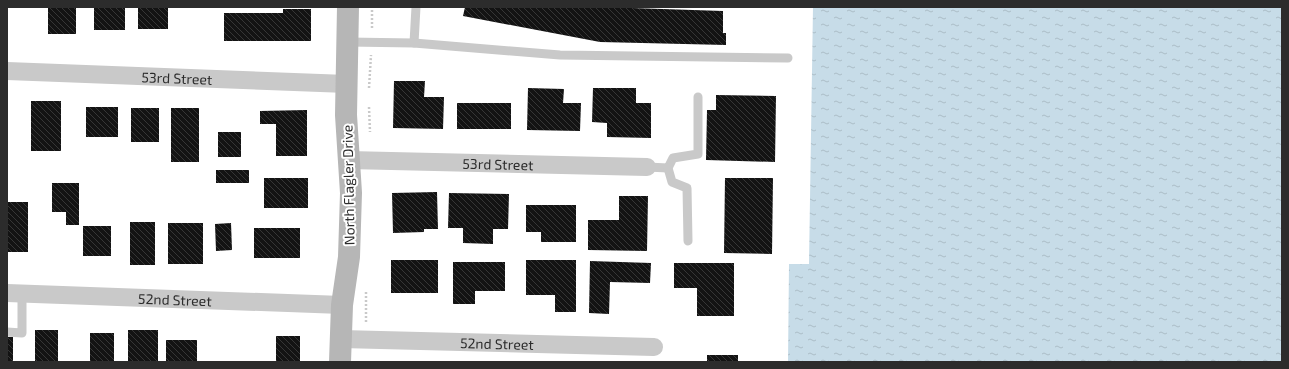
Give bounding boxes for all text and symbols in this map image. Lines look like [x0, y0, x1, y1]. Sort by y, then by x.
street label: 53rd Street [141, 68, 213, 87]
street label: North Flagler Drive [338, 125, 358, 245]
street label: 53rd Street [462, 154, 534, 173]
street label: 52nd Street [138, 289, 212, 309]
street label: 52nd Street [460, 334, 534, 352]

